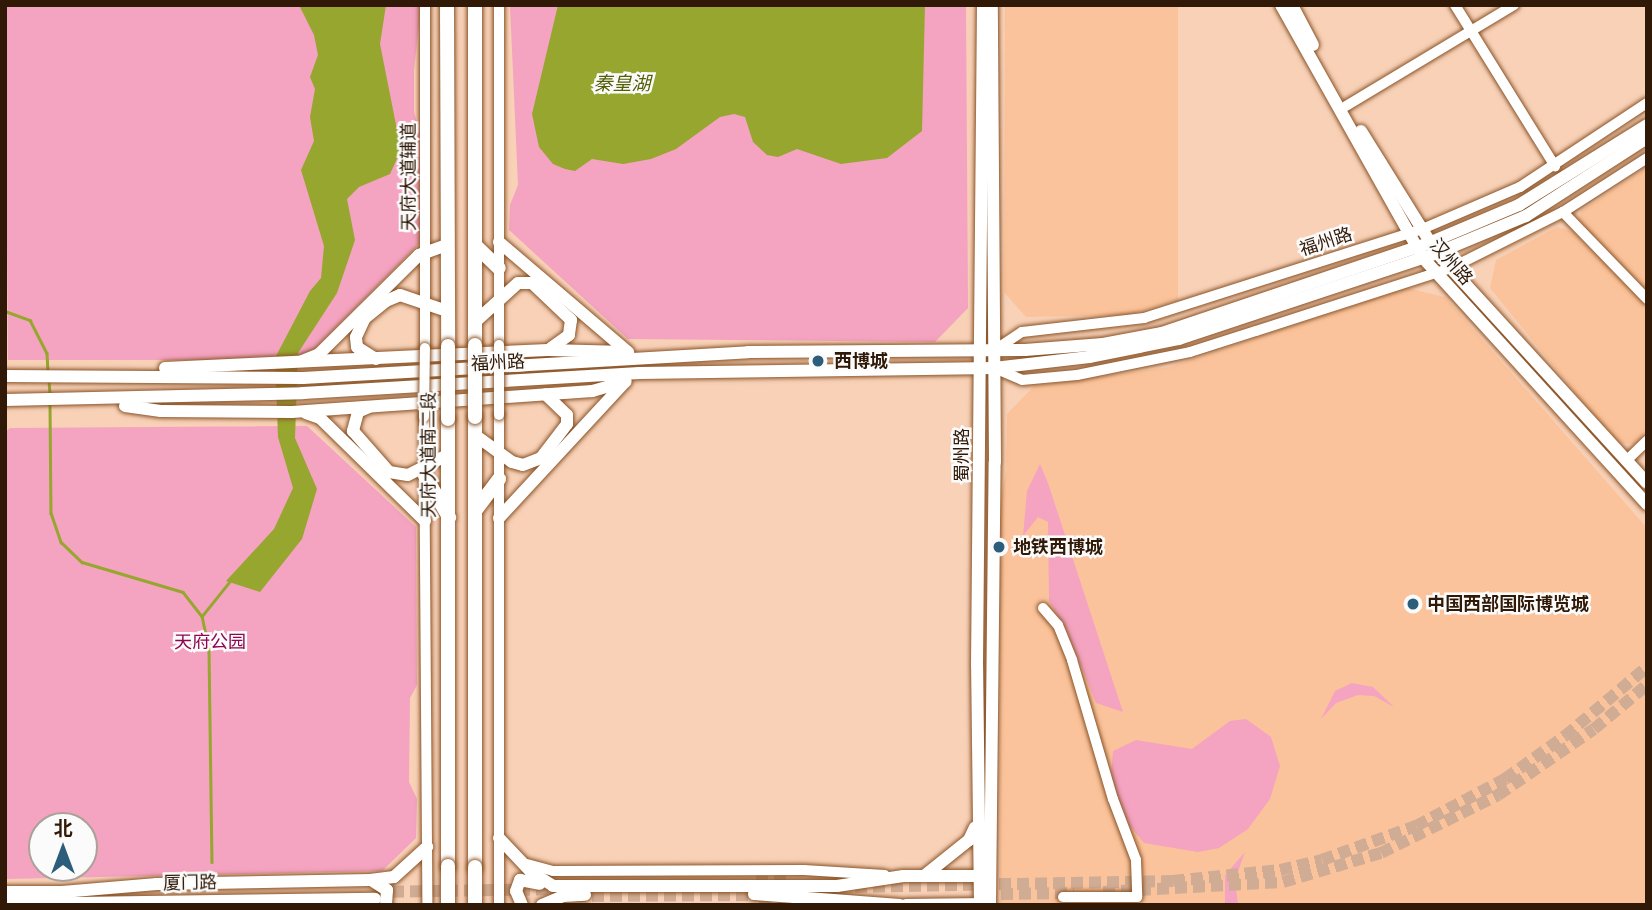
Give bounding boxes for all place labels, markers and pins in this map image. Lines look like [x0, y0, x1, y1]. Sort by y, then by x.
place label: 西博城 [834, 350, 888, 372]
marker: 西博城 [808, 351, 828, 371]
place label: 地铁西博城 [1013, 536, 1103, 558]
marker: 地铁西博城 [991, 539, 1007, 555]
place label: 中国西部国际博览城 [1427, 593, 1589, 615]
marker: 中国西部国际博览城 [1405, 596, 1421, 612]

